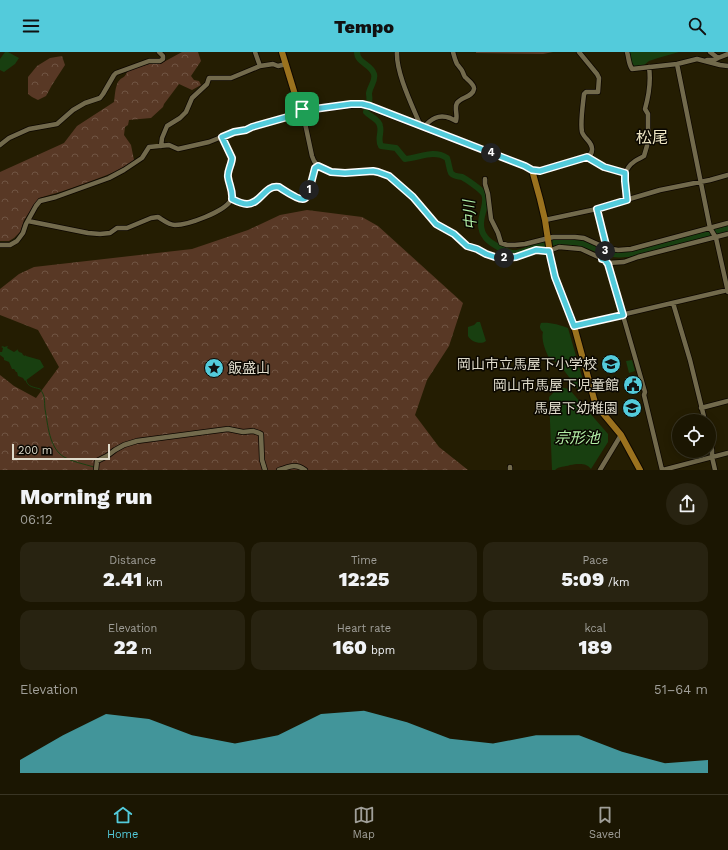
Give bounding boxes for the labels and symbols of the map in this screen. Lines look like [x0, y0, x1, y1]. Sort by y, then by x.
pin [285, 92, 319, 126]
district label: 松尾 [636, 128, 668, 147]
pin: 4 [481, 143, 501, 163]
pin: 1 [299, 180, 319, 200]
water label: 中川 [460, 197, 480, 231]
pin: 3 [595, 241, 615, 261]
pin: 2 [494, 248, 514, 268]
school or university icon: 岡山市立馬屋下小学校 [600, 353, 622, 375]
place label: 岡山市立馬屋下小学校 [457, 356, 597, 372]
place icon: 飯盛山 [203, 357, 225, 379]
place label: 飯盛山 [228, 360, 270, 376]
public building icon: 岡山市馬屋下児童館 [622, 374, 644, 396]
place label: 岡山市馬屋下児童館 [493, 377, 619, 393]
school or university icon: 馬屋下幼稚園 [621, 397, 643, 419]
place label: 馬屋下幼稚園 [534, 400, 618, 416]
water label: 宗形池 [554, 429, 601, 447]
scale bar [12, 442, 110, 461]

